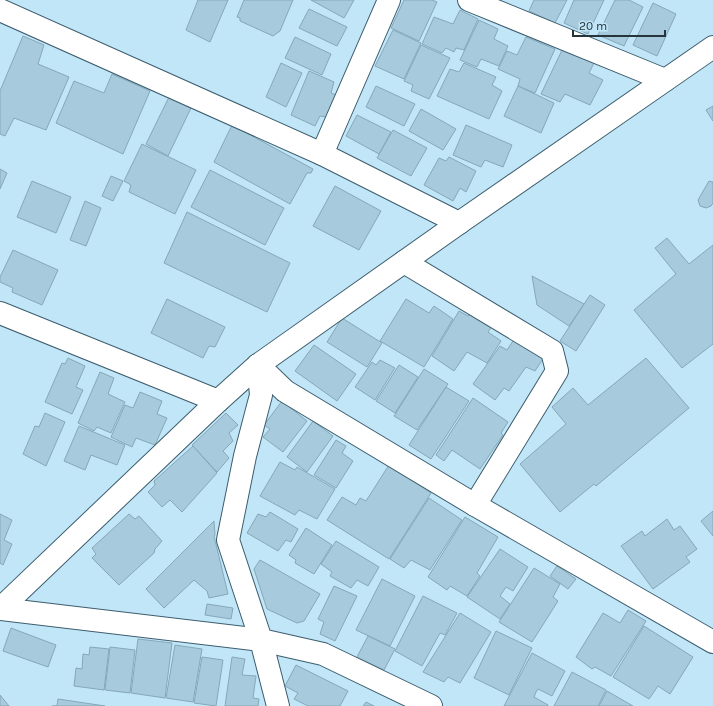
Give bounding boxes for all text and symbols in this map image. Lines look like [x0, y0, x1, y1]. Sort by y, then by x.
scale bar [573, 12, 665, 38]
text: 20 m [579, 19, 607, 33]

